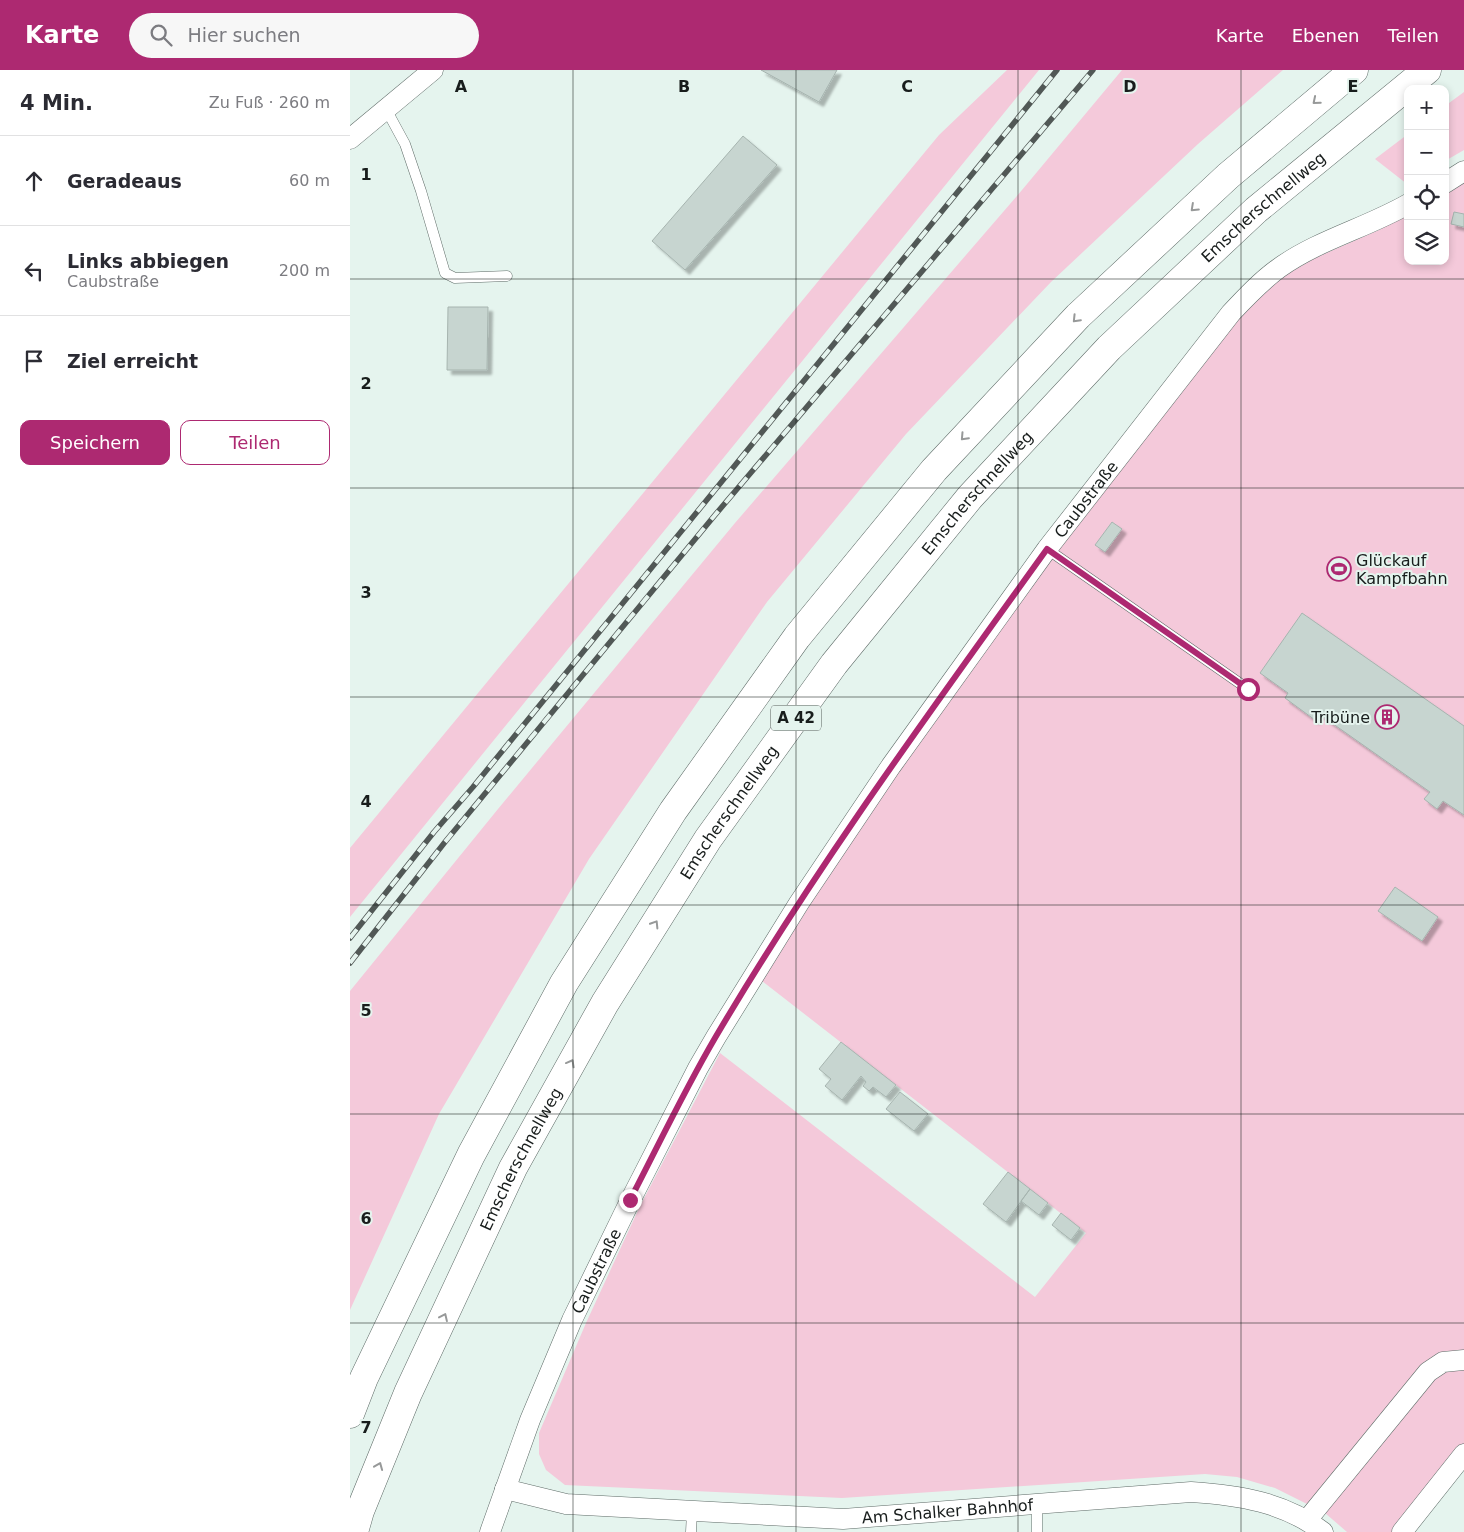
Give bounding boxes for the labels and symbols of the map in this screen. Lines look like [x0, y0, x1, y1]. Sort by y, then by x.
text: A [455, 77, 468, 96]
text: B [678, 77, 690, 96]
text: C [901, 77, 913, 96]
text: D [1123, 77, 1137, 96]
text: E [1348, 77, 1358, 96]
one-way arrow [1313, 95, 1322, 104]
street label: Emscherschnellweg [1197, 148, 1329, 266]
text: 1 [360, 165, 372, 184]
one-way arrow [1190, 202, 1199, 211]
one-way arrow [1072, 313, 1081, 322]
text: 2 [360, 374, 372, 393]
street label: Emscherschnellweg [918, 427, 1036, 558]
one-way arrow [961, 432, 970, 441]
street label: Caubstraße [1050, 457, 1122, 541]
place label: Glückauf Kampfbahn [1356, 551, 1448, 588]
sports icon: Glückauf Kampfbahn [1326, 556, 1352, 582]
text: 3 [360, 583, 372, 602]
route start [1237, 678, 1260, 701]
building icon: Tribüne [1374, 704, 1400, 730]
road number: A 42 [771, 706, 821, 730]
place label: Tribüne [1310, 708, 1370, 727]
street label: Emscherschnellweg [676, 742, 782, 883]
text: 4 [360, 792, 372, 811]
one-way arrow [649, 920, 658, 929]
text: 5 [360, 1001, 372, 1020]
one-way arrow [565, 1059, 575, 1068]
street label: Emscherschnellweg [476, 1084, 566, 1234]
route end [619, 1189, 642, 1212]
text: 6 [360, 1209, 372, 1228]
street label: Caubstraße [567, 1225, 625, 1317]
one-way arrow [437, 1314, 447, 1323]
text: 7 [360, 1418, 372, 1437]
one-way arrow [372, 1462, 383, 1471]
street label: Am Schalker Bahnhof [861, 1495, 1034, 1527]

